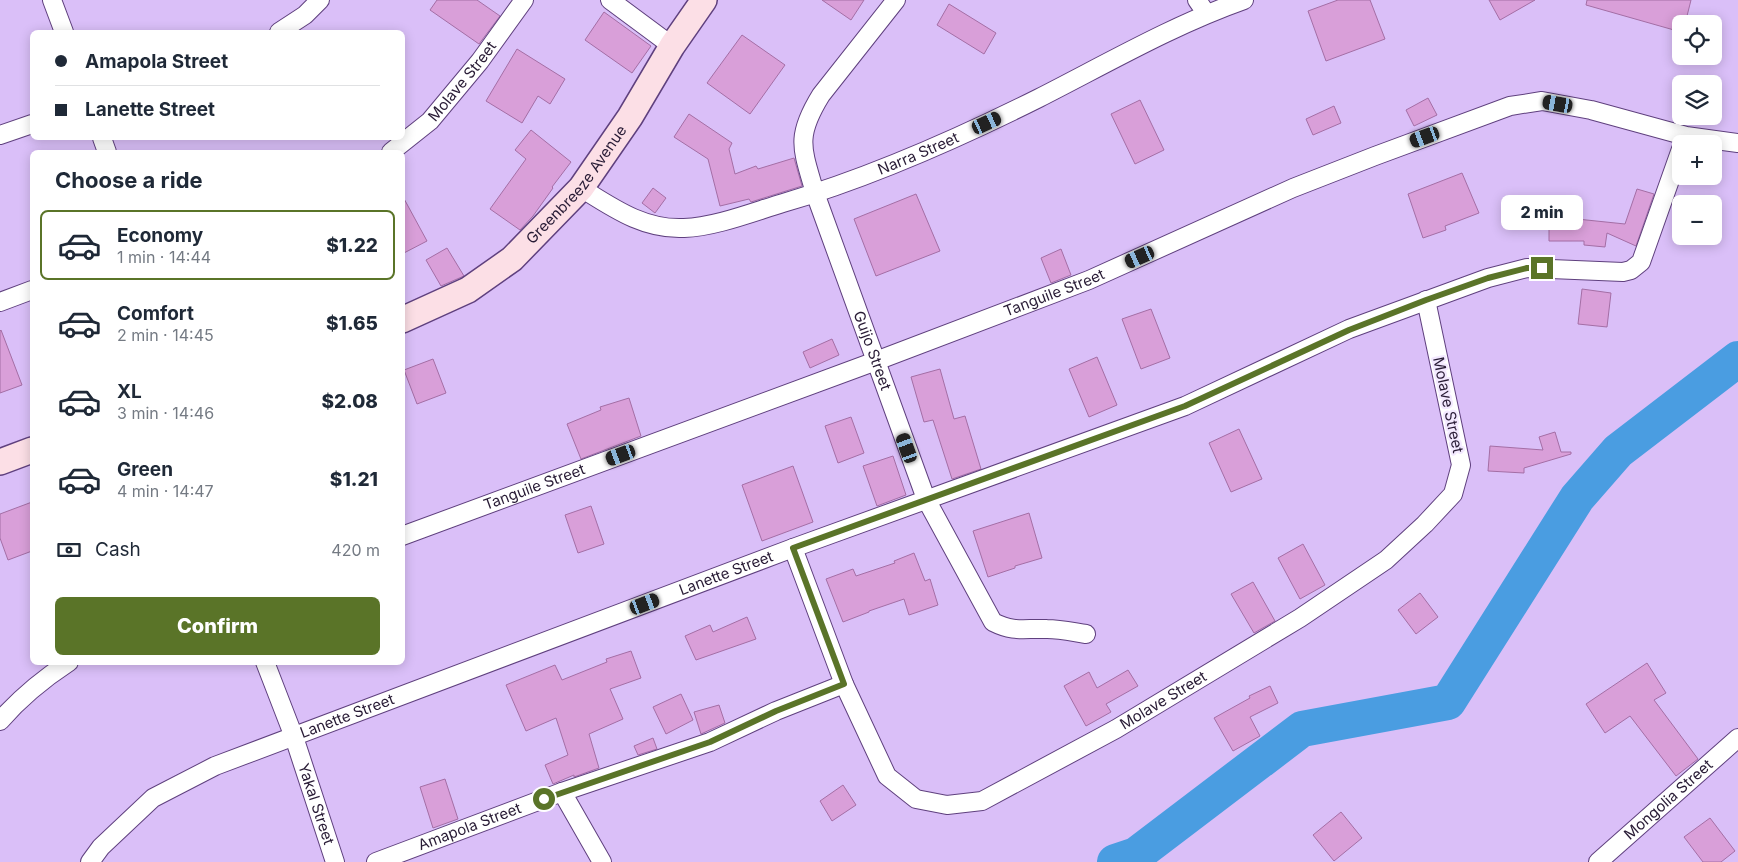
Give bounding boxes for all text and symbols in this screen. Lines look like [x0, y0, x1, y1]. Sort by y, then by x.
map controls [1672, 15, 1722, 245]
button: locate [1672, 15, 1722, 65]
street label: Molave Street [424, 37, 500, 125]
text: Amapola Street [85, 50, 228, 73]
button: layers [1672, 75, 1722, 125]
car [1541, 94, 1574, 114]
text: Lanette Street [85, 98, 215, 121]
car [970, 110, 1003, 136]
street label: Greenbreeze Avenue [522, 121, 630, 248]
car [1408, 125, 1441, 149]
street label: Narra Street [875, 128, 962, 179]
button: + [1672, 135, 1722, 185]
text: Choose a ride [55, 167, 203, 193]
button: − [1672, 195, 1722, 245]
callout: 2 min [1501, 196, 1583, 230]
text: 2 min [1520, 202, 1564, 222]
icon: car [57, 223, 102, 268]
text: Economy [117, 224, 203, 247]
text: $1.22 [326, 234, 378, 257]
car [1123, 244, 1156, 270]
text: 1 min · 14:44 [117, 247, 211, 267]
route end [1531, 257, 1553, 279]
street label: Tanguile Street [1001, 264, 1107, 321]
icon: car [57, 301, 102, 346]
text: Comfort [117, 302, 194, 325]
street label: Guijo Street [850, 308, 896, 393]
text: $1.65 [326, 312, 378, 335]
text: 2 min · 14:45 [117, 325, 214, 345]
street label: Molave Street [1429, 355, 1468, 455]
icon: car [57, 379, 102, 424]
text: XL [117, 380, 142, 403]
text: $2.08 [321, 390, 378, 413]
text: 3 min · 14:46 [117, 403, 214, 423]
car [894, 431, 919, 465]
car [604, 443, 637, 467]
icon: car [57, 457, 102, 502]
text: Green [117, 458, 173, 481]
street label: Tanguile Street [481, 459, 587, 514]
text: $1.21 [330, 468, 378, 491]
text: 4 min · 14:47 [117, 481, 214, 501]
icon: cash [55, 536, 83, 564]
text: Cash [95, 538, 141, 561]
text: 420 m [331, 540, 380, 560]
street label: Lanette Street [676, 546, 776, 599]
car [628, 592, 661, 616]
button: Confirm [55, 597, 380, 655]
street label: Molave Street [1116, 667, 1210, 733]
street label: Lanette Street [297, 689, 397, 742]
street label: Mongolia Street [1620, 755, 1716, 844]
street label: Yakal Street [294, 761, 339, 847]
route start [533, 788, 555, 810]
street label: Amapola Street [415, 798, 524, 854]

